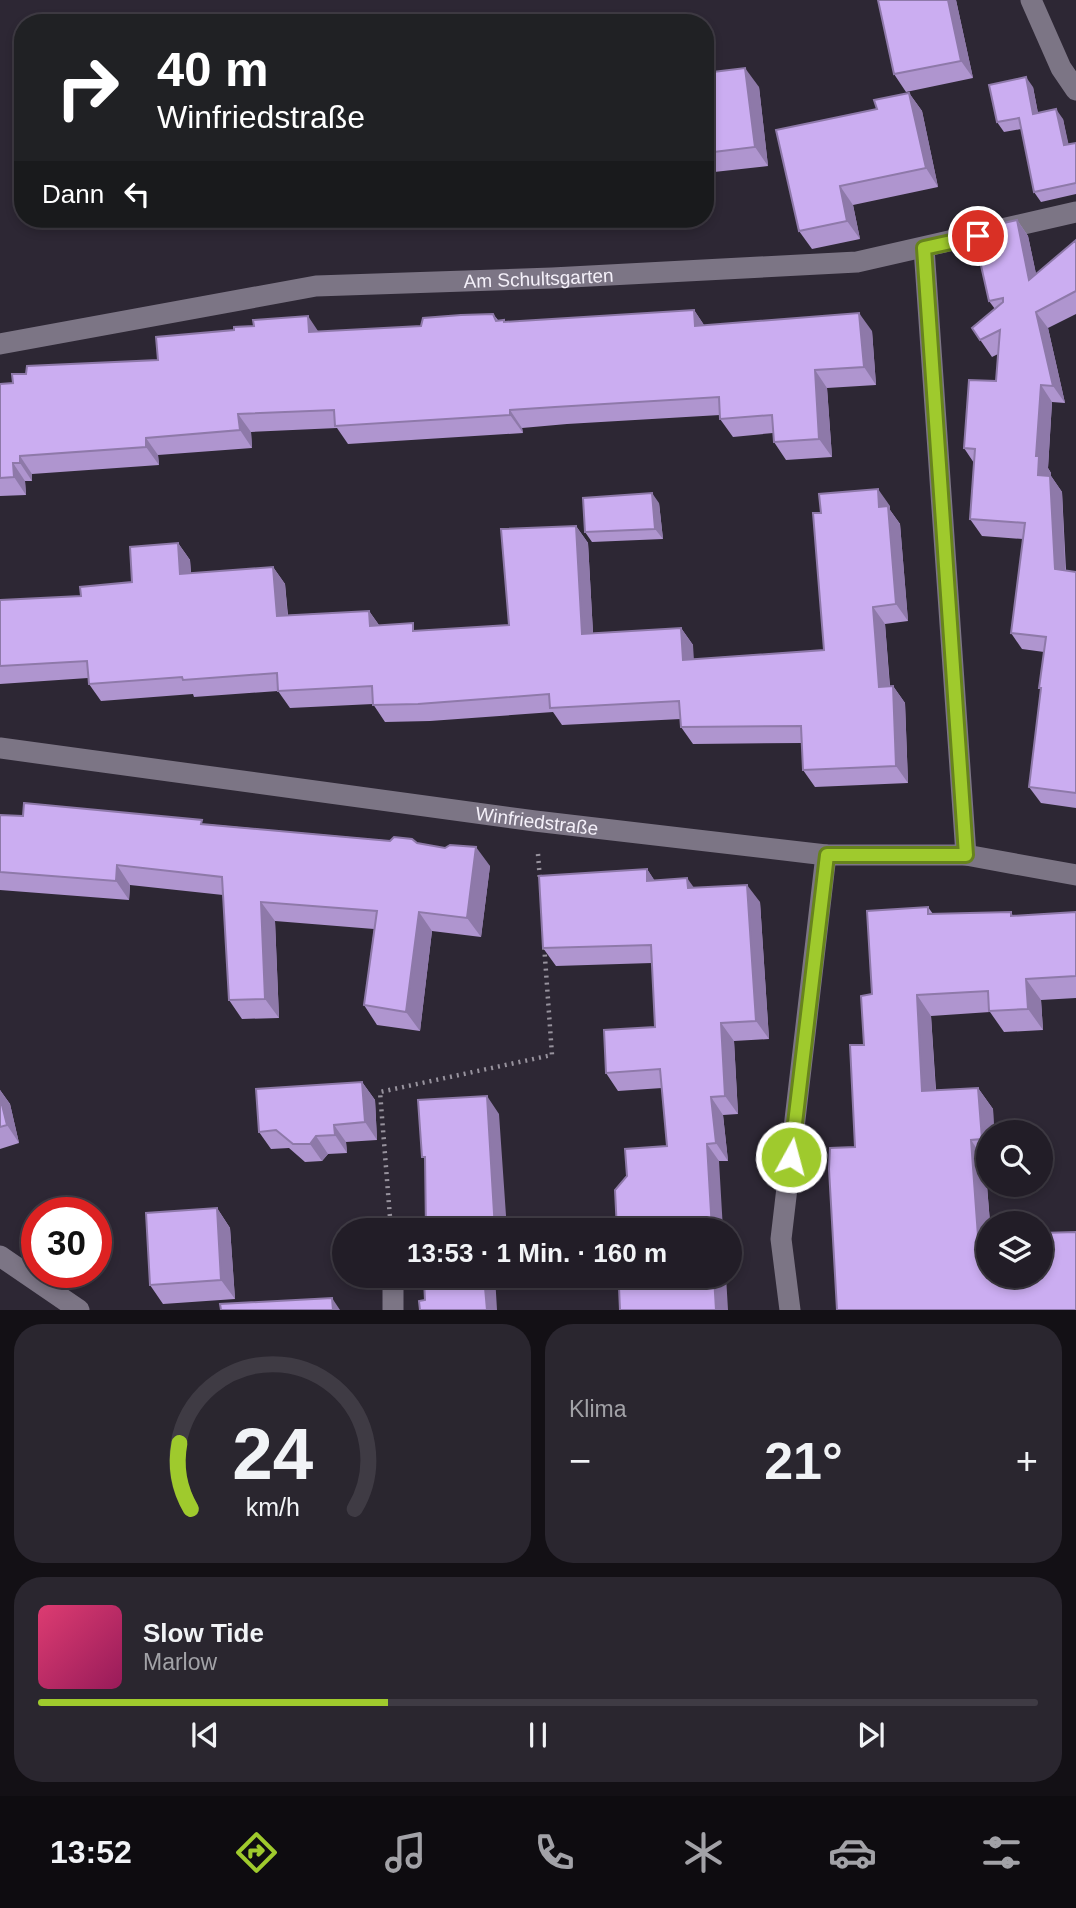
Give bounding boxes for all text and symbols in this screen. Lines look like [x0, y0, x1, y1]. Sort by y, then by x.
icon: right [42, 42, 133, 133]
text: 40 m [157, 42, 269, 96]
text: Winfriedstraße [157, 99, 365, 135]
icon: left [118, 175, 156, 213]
text: Dann [42, 179, 104, 209]
pin [948, 206, 1008, 266]
icon: arrive [959, 217, 997, 255]
street label: Am Schultsgarten [463, 265, 614, 292]
street label: Winfriedstraße [474, 803, 600, 839]
position arrow [754, 1120, 828, 1194]
map controls [976, 1120, 1053, 1288]
button: search [976, 1120, 1053, 1197]
speed limit sign: 30 [21, 1197, 112, 1288]
button: layers [976, 1211, 1053, 1288]
text: 13:53 · 1 Min. · 160 m [407, 1238, 667, 1268]
text: Klima [569, 1396, 627, 1422]
text: 24 [232, 1414, 313, 1495]
text: 21° [764, 1432, 843, 1490]
text: − [569, 1440, 591, 1482]
text: + [1016, 1440, 1038, 1482]
text: km/h [245, 1493, 300, 1521]
text: Slow Tide [143, 1618, 264, 1648]
text: Marlow [143, 1649, 217, 1675]
icon: previous [186, 1716, 224, 1754]
icon: pause [519, 1716, 557, 1754]
icon: next [852, 1716, 890, 1754]
icon: directions [232, 1828, 281, 1877]
icon: music [381, 1828, 430, 1877]
icon: phone [530, 1828, 579, 1877]
icon: climate [679, 1828, 728, 1877]
icon: car [828, 1828, 877, 1877]
icon: filters [977, 1828, 1026, 1877]
text: 13:52 [50, 1834, 132, 1870]

